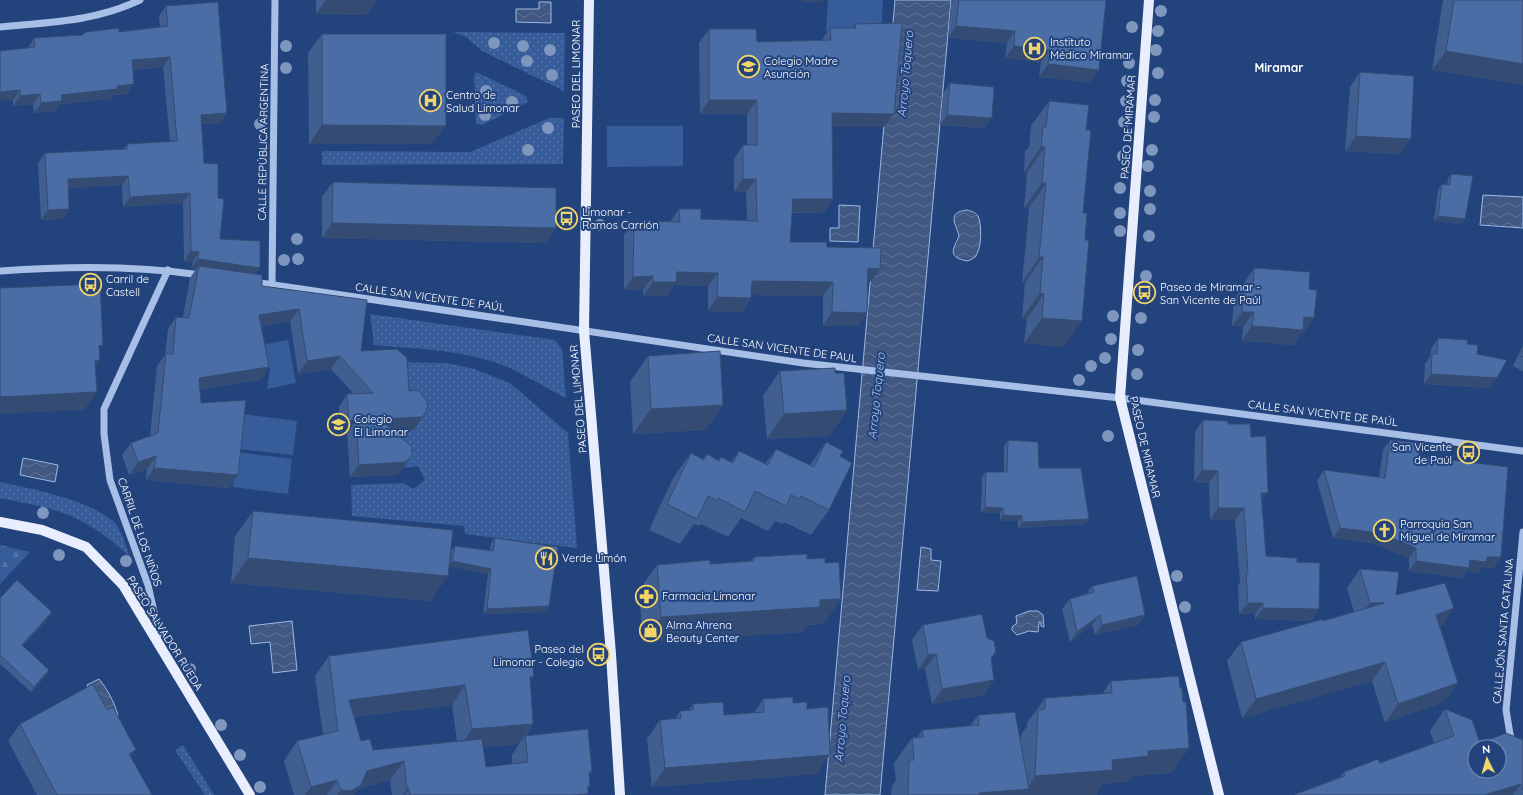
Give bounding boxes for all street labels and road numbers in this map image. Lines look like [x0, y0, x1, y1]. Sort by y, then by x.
street label: PASEO DEL LIMONAR [569, 20, 583, 128]
street label: CALLE REPÚBLICA ARGENTINA [255, 63, 271, 221]
street label: PASEO DE MIRAMAR [1117, 75, 1139, 179]
street label: CALLE SAN VICENTE DE PAÚL [354, 280, 506, 314]
street label: CALLE SAN VICENTE DE PAUL [706, 331, 858, 365]
street label: PASEO DEL LIMONAR [566, 344, 590, 454]
street label: PASEO DE MIRAMAR [1126, 395, 1164, 499]
street label: CALLE SAN VICENTE DE PAÚL [1247, 397, 1399, 429]
street label: CARRIL DE LOS NIÑOS [115, 476, 165, 588]
street label: CALLEJÓN SANTA CATALINA [1490, 558, 1516, 704]
street label: PASEO SALVADOR RUEDA [124, 573, 206, 693]

